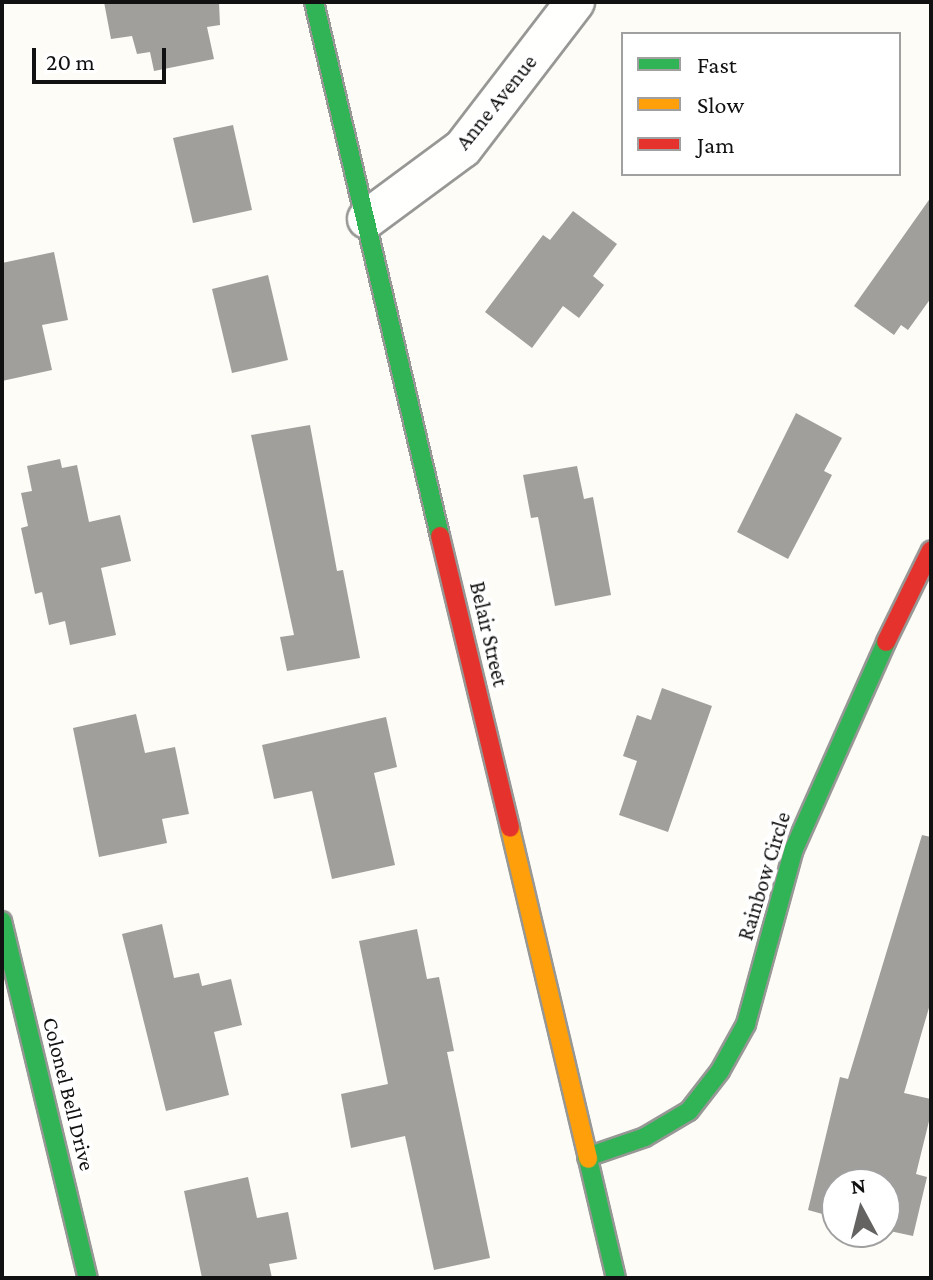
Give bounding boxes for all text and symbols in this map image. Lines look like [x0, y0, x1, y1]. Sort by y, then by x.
scale bar [36, 32, 170, 82]
legend [621, 32, 901, 176]
text: 20 m [46, 48, 95, 75]
street label: Anne Avenue [450, 49, 542, 155]
text: Fast [697, 51, 737, 78]
text: Slow [697, 91, 744, 118]
text: Jam [697, 131, 735, 158]
street label: Belair Street [464, 579, 514, 689]
street label: Rainbow Circle [732, 809, 796, 943]
street label: Colonel Bell Drive [37, 1015, 101, 1173]
north arrow [821, 1168, 901, 1248]
text: N [849, 1172, 867, 1199]

